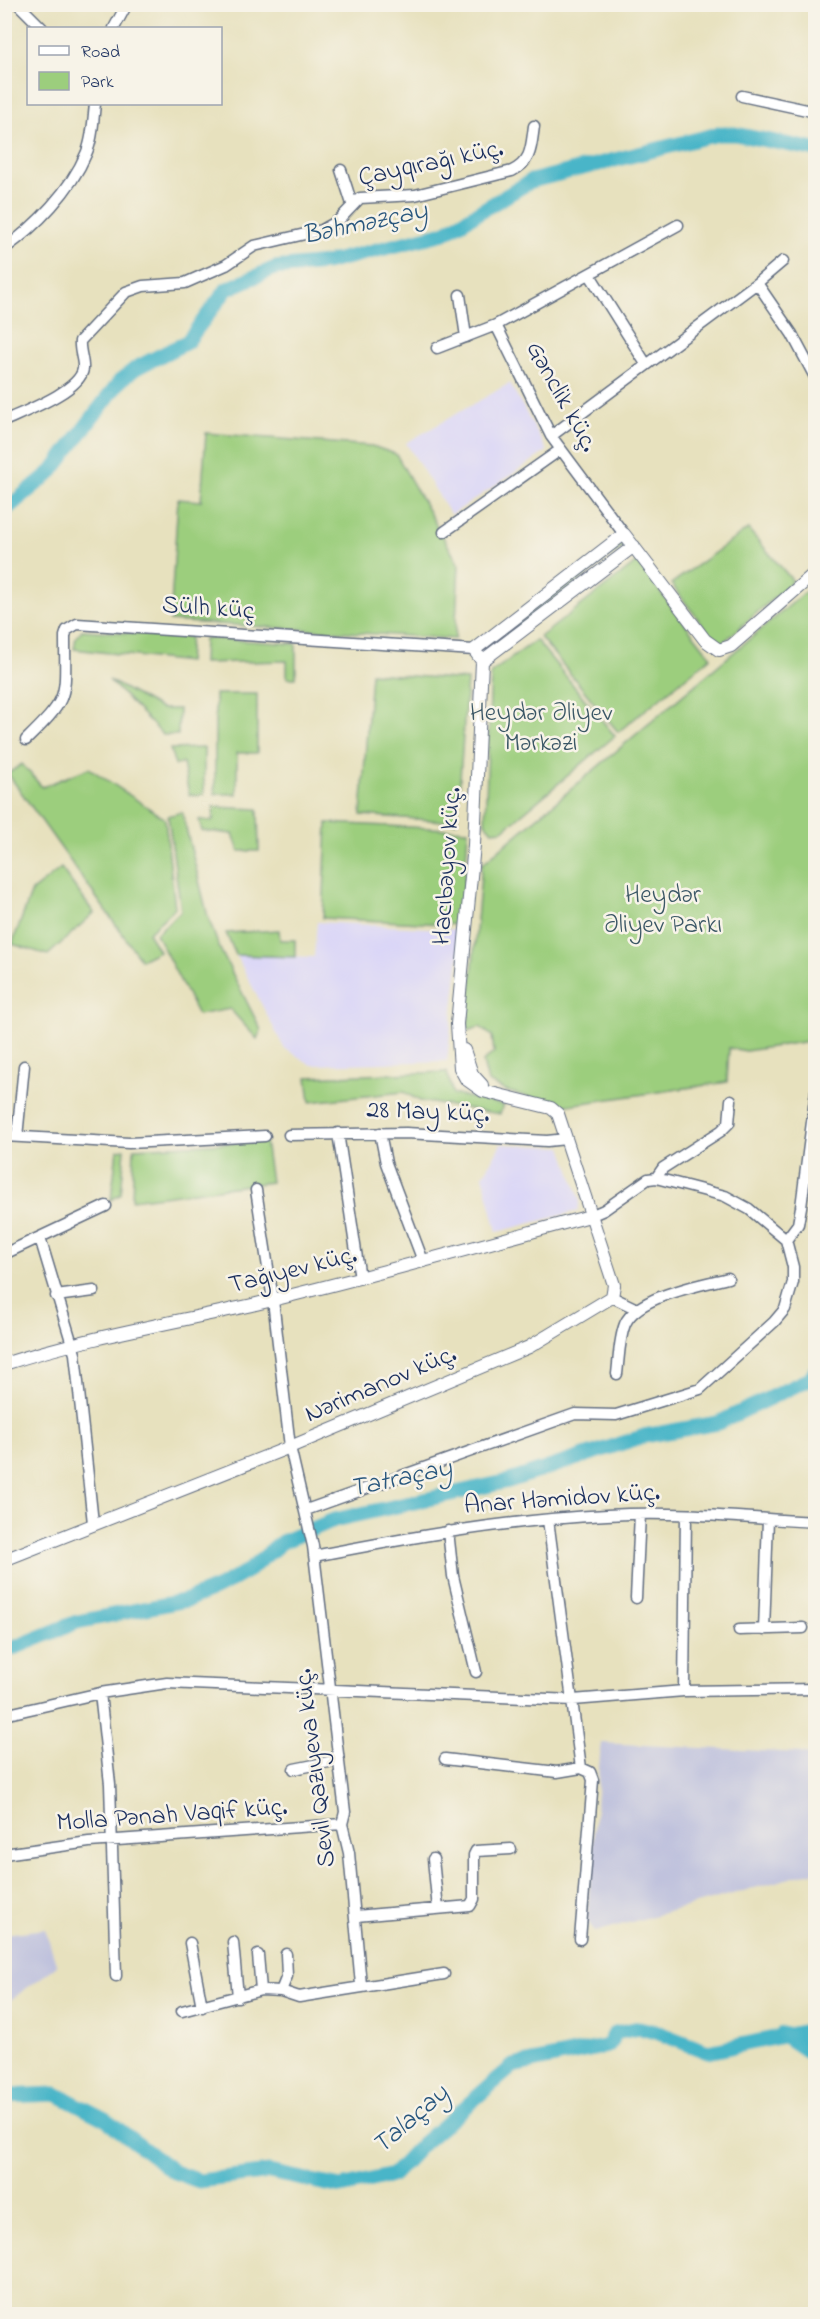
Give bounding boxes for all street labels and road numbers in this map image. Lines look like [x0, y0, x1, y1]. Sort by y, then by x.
street label: Çayqırağı küç. [355, 130, 507, 198]
street label: Gənclik küç. [515, 335, 607, 459]
street label: Sülh küç [161, 587, 256, 631]
street label: Hacıbəyov küç. [424, 786, 472, 946]
street label: 28 May küç. [366, 1092, 490, 1134]
street label: Tağıyev küç. [225, 1237, 361, 1305]
street label: Nərimanov küç. [299, 1336, 463, 1434]
street label: Anar Həmidov küç. [463, 1474, 661, 1526]
street label: Sevil Qazıyeva küç. [285, 1666, 347, 1870]
street label: Molla Pənah Vaqif küç. [55, 1789, 289, 1843]

